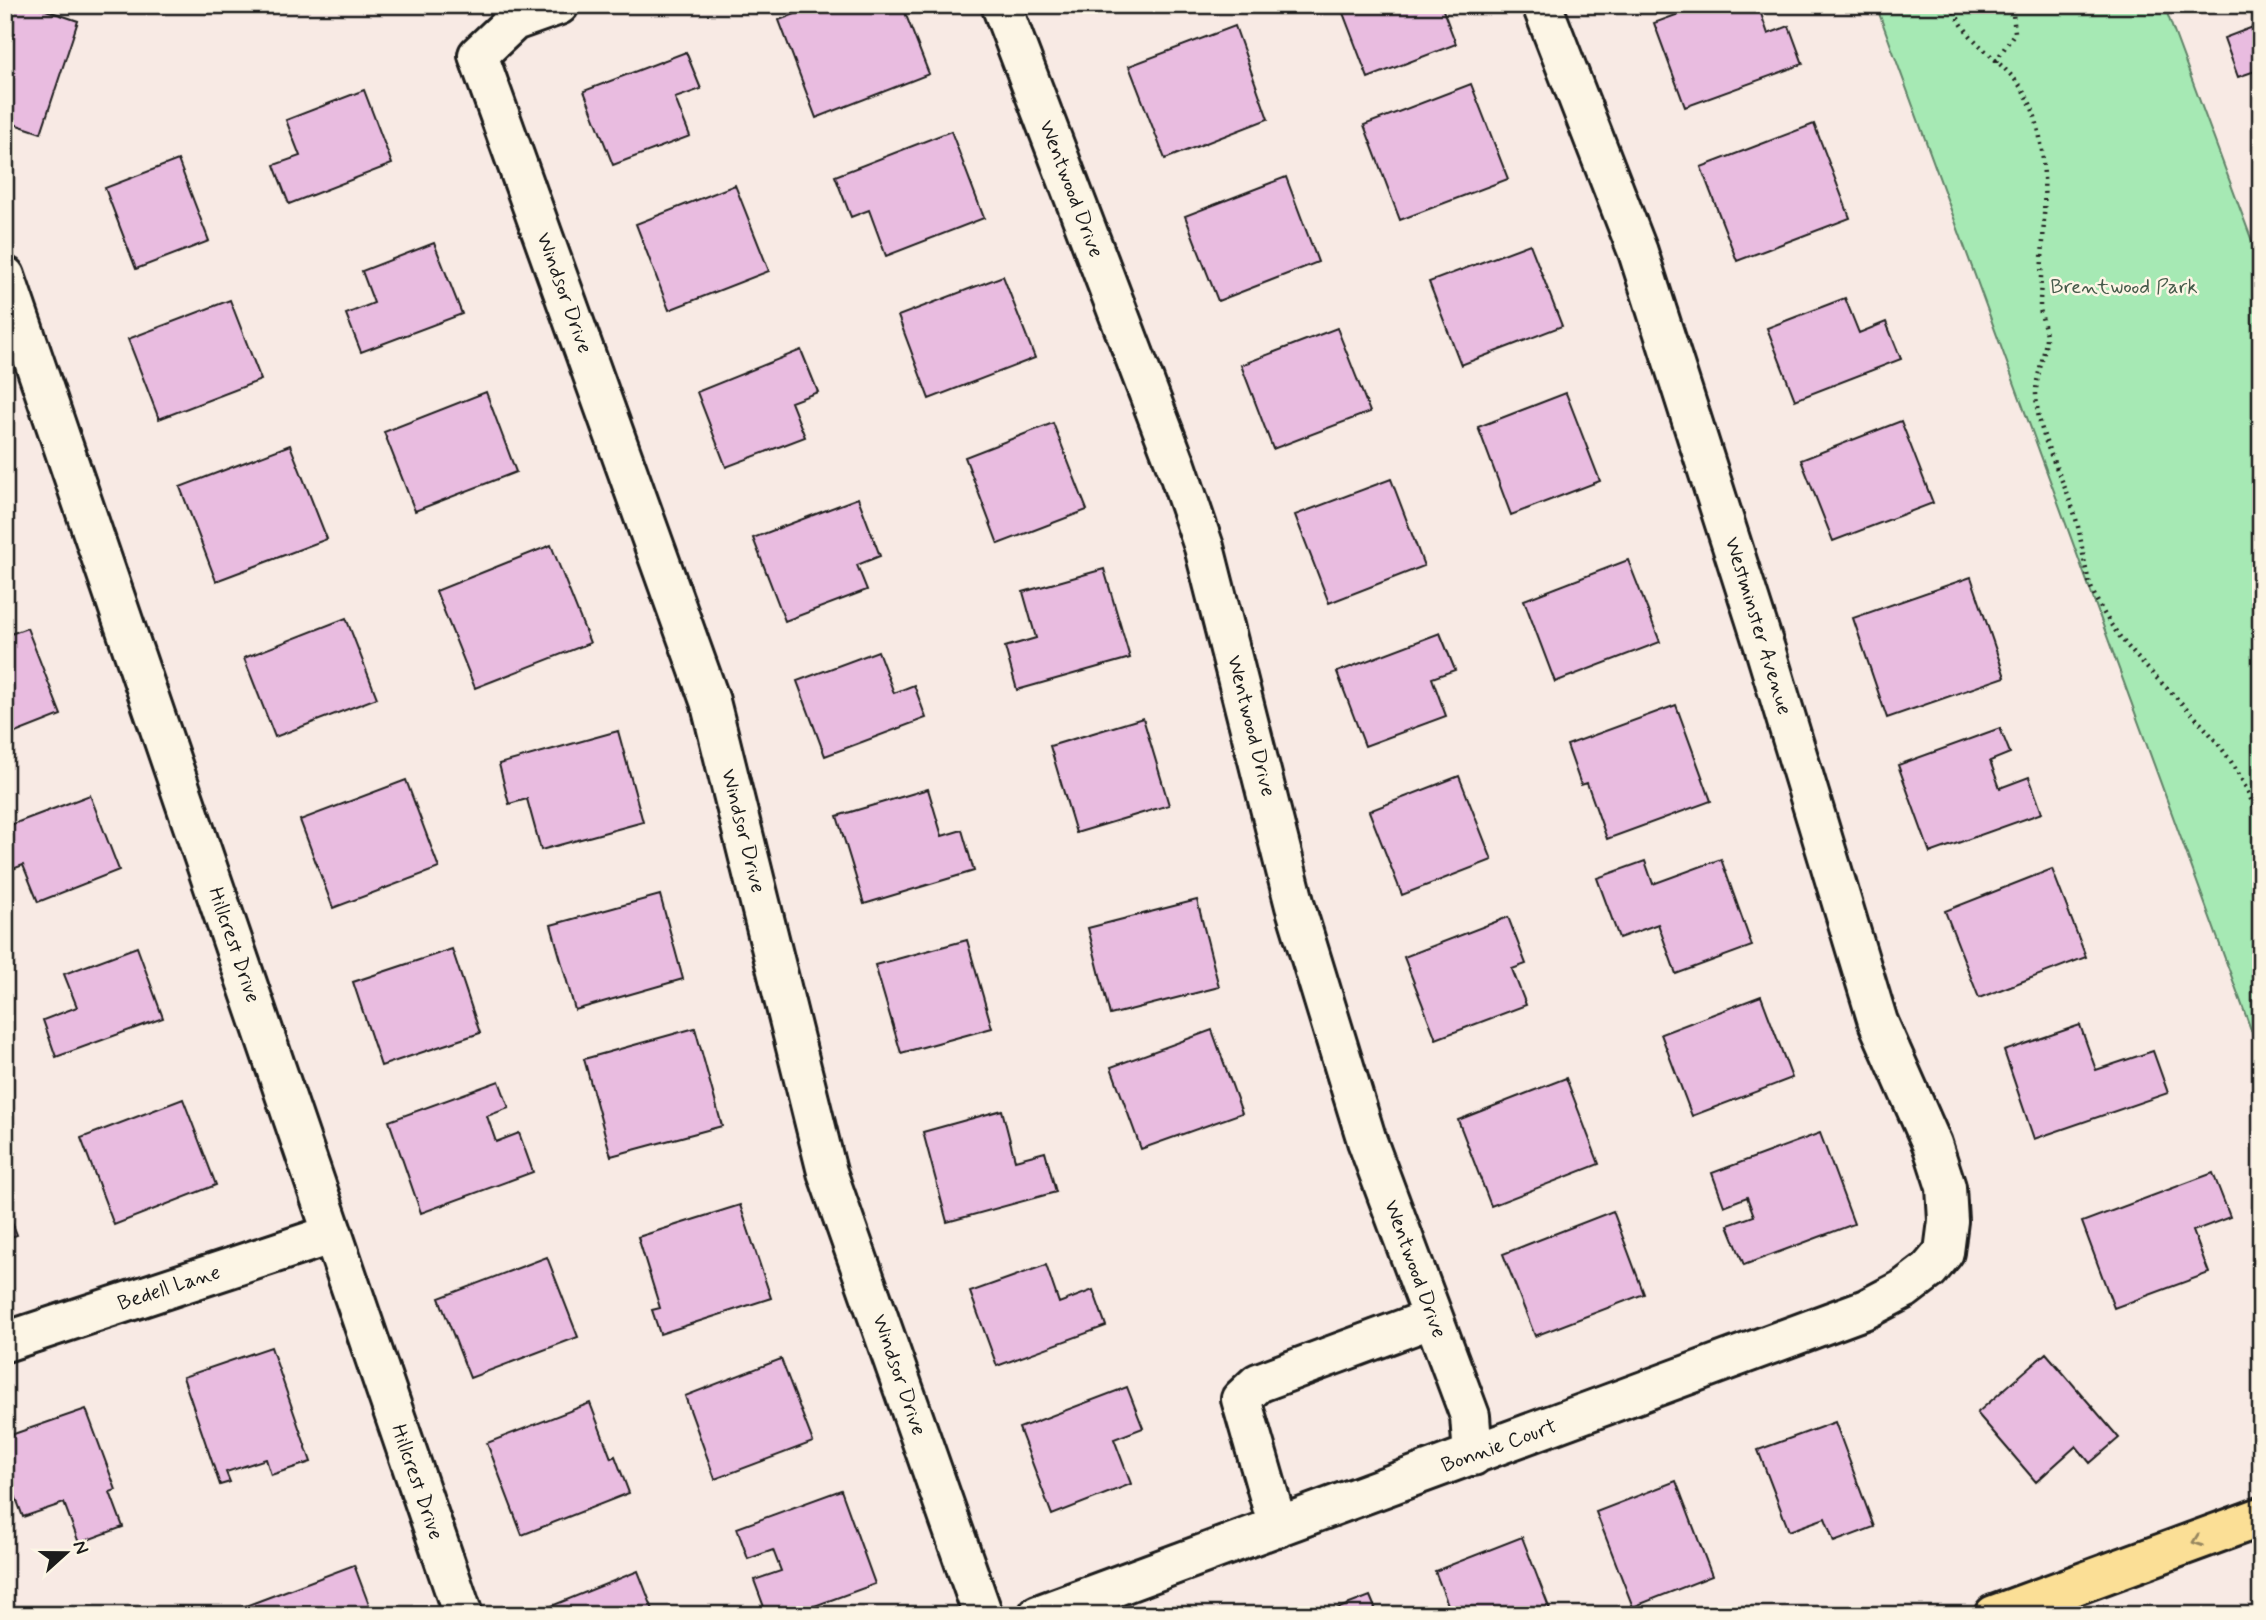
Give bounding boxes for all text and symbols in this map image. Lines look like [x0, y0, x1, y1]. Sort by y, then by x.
street label: Wentwood Drive [1032, 116, 1110, 262]
street label: Windsor Drive [529, 229, 599, 357]
park label: Brentwood Park [2050, 273, 2198, 301]
street label: Westminster Avenue [1718, 534, 1798, 718]
street label: Wentwood Drive [1220, 652, 1282, 800]
street label: Windsor Drive [714, 766, 772, 896]
street label: Hillcrest Drive [201, 884, 267, 1006]
street label: Wentwood Drive [1377, 1196, 1453, 1342]
street label: Bedell Lane [114, 1258, 224, 1318]
street label: Windsor Drive [865, 1311, 933, 1439]
street label: Bonnie Court [1437, 1412, 1561, 1480]
street label: Hillcrest Drive [384, 1421, 450, 1543]
north arrow [32, 1518, 102, 1588]
one-way arrow [2191, 1532, 2203, 1546]
text: N [67, 1537, 94, 1558]

